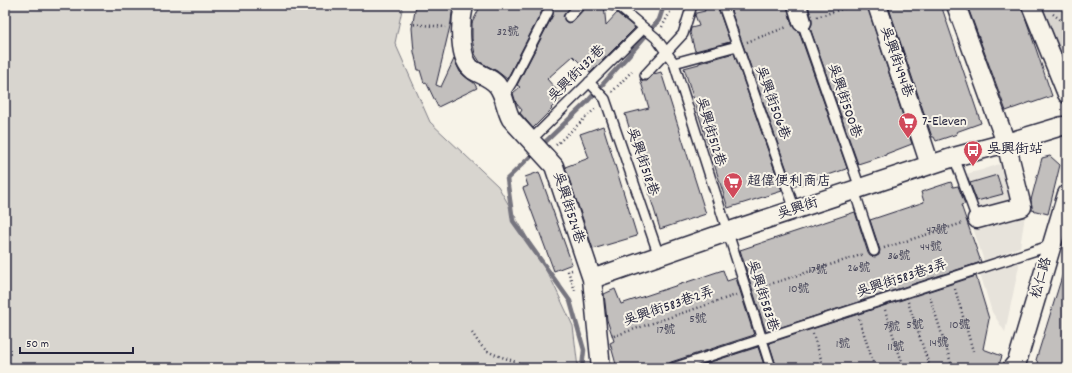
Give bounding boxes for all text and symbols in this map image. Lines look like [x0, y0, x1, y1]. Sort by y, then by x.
house number: 32號 [497, 24, 519, 41]
street label: 吳興街494巷 [874, 24, 918, 101]
street label: 吳興街432巷 [544, 40, 611, 107]
street label: 吳興街500巷 [822, 61, 866, 142]
street label: 吳興街506巷 [749, 63, 795, 144]
street label: 吳興街512巷 [690, 95, 730, 170]
supermarket icon: 7-Eleven [897, 111, 919, 139]
place label: 7-Eleven [922, 112, 966, 132]
street label: 吳興街518巷 [621, 125, 663, 200]
bus stop icon: 吳興街站 [962, 139, 984, 167]
place label: 吳興街站 [987, 140, 1043, 160]
street label: 吳興街524巷 [547, 170, 589, 247]
supermarket icon: 超偉便利商店 [722, 171, 744, 199]
place label: 超偉便利商店 [747, 172, 831, 192]
street label: 吳興街 [775, 193, 821, 225]
house number: 47號 [926, 222, 948, 239]
house number: 44號 [920, 239, 942, 256]
house number: 36號 [887, 248, 911, 265]
street label: 吳興街583巷3弄 [854, 255, 950, 303]
street label: 松仁路 [1027, 255, 1057, 301]
street label: 吳興街583巷 [741, 258, 783, 335]
house number: 26號 [847, 260, 871, 277]
house number: 17號 [808, 262, 828, 279]
house number: 10號 [788, 281, 810, 298]
street label: 吳興街583巷2弄 [621, 282, 717, 332]
house number: 5號 [689, 311, 707, 328]
house number: 5號 [906, 317, 924, 334]
house number: 10號 [949, 317, 971, 334]
house number: 7號 [884, 319, 900, 336]
house number: 17號 [656, 322, 676, 339]
scale bar [20, 329, 133, 355]
house number: 14號 [929, 335, 949, 352]
text: 50 m [26, 336, 49, 353]
house number: 1號 [836, 336, 850, 353]
house number: 11號 [887, 339, 905, 356]

